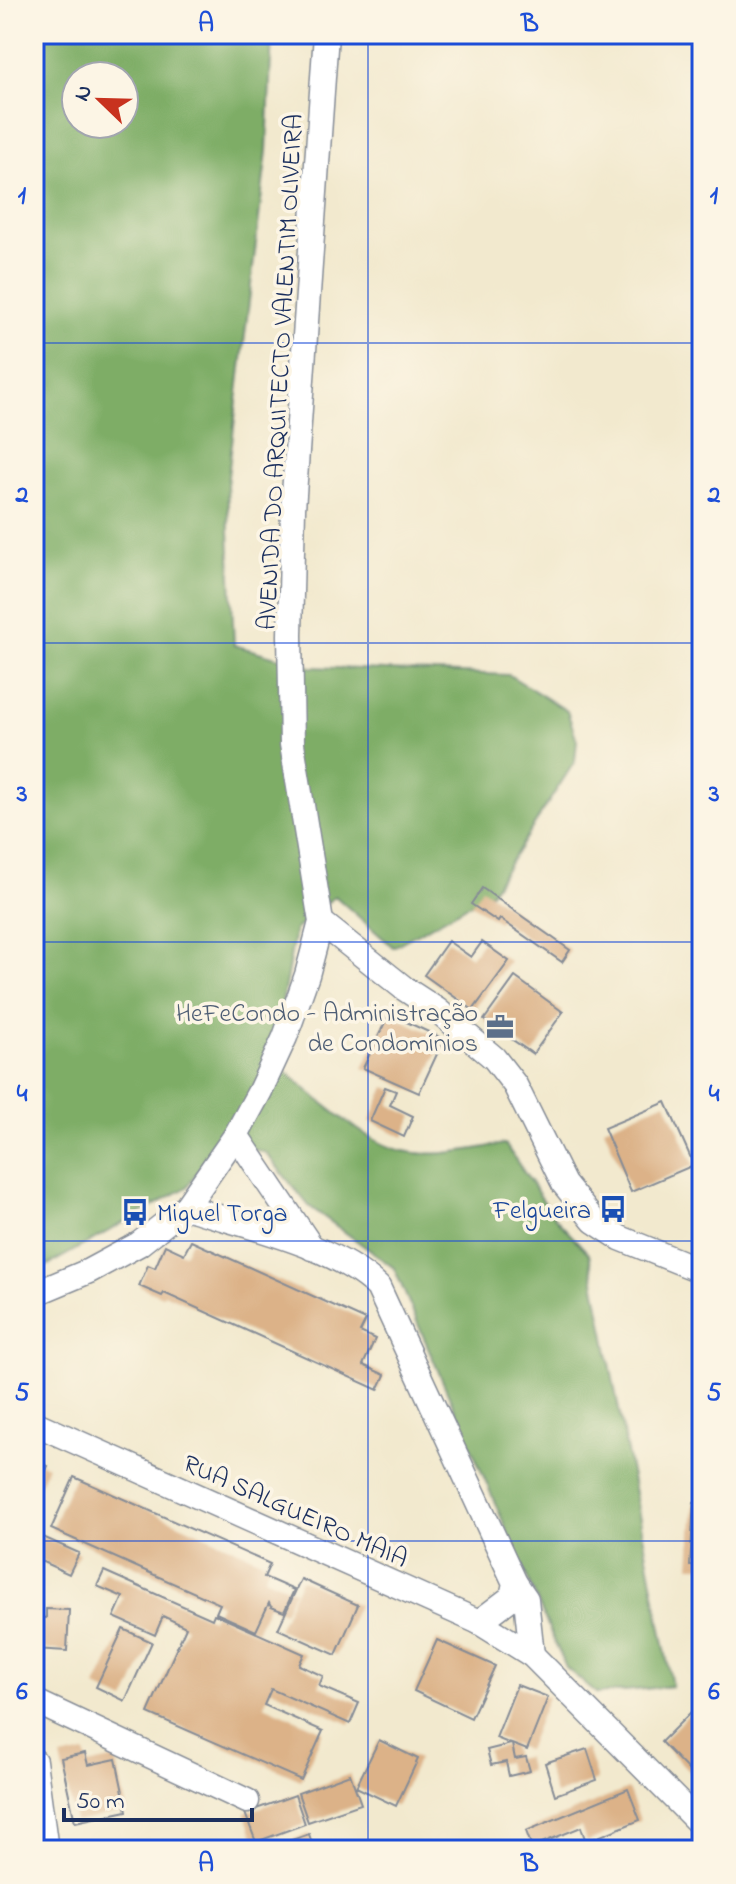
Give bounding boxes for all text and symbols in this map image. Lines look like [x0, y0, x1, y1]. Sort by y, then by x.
text: A [198, 6, 214, 44]
text: B [520, 6, 539, 44]
north arrow [60, 60, 140, 140]
text: N [67, 80, 102, 106]
street label: AVENIDA DO ARQUITECTO VALENTIM OLIVEIRA [249, 113, 314, 631]
text: 1 [18, 178, 27, 216]
text: 1 [710, 178, 719, 216]
text: 2 [15, 477, 29, 515]
text: 2 [707, 477, 721, 515]
text: 3 [16, 776, 28, 814]
text: 3 [708, 776, 720, 814]
place label: HeFeCondo - Administração de Condomínios [176, 996, 478, 1064]
office icon: HeFeCondo - Administração de Condomínios [485, 1012, 515, 1042]
text: 4 [17, 1076, 28, 1114]
text: 4 [709, 1076, 720, 1114]
place label: Felgueira [492, 1193, 591, 1231]
bus stop icon: Felgueira [598, 1194, 628, 1224]
place label: Miguel Torga [157, 1196, 288, 1234]
bus stop icon: Miguel Torga [120, 1197, 150, 1227]
text: 5 [15, 1375, 30, 1413]
text: 5 [707, 1375, 722, 1413]
street label: RUA SALGUEIRO MAIA [176, 1446, 413, 1579]
text: 6 [16, 1674, 28, 1712]
text: 6 [708, 1674, 720, 1712]
scale bar [64, 1772, 252, 1822]
text: 50 m [76, 1785, 125, 1820]
text: A [198, 1846, 214, 1884]
text: B [520, 1846, 539, 1884]

